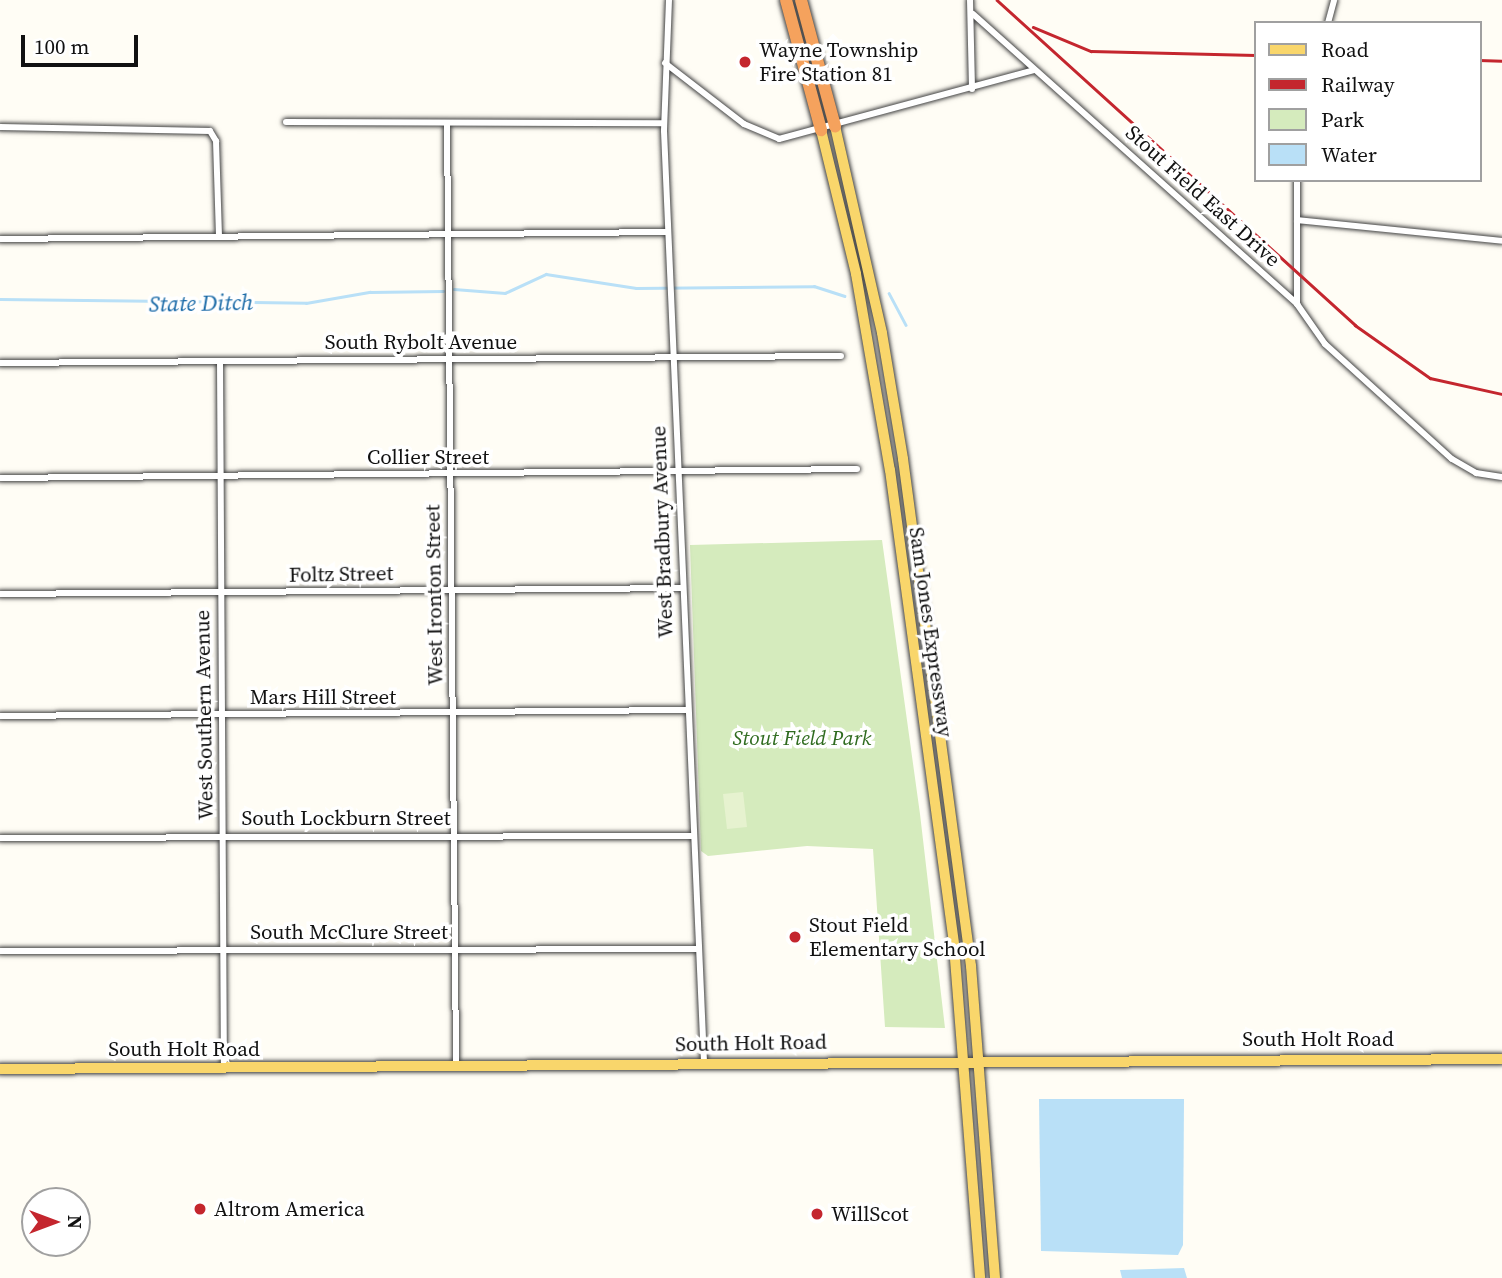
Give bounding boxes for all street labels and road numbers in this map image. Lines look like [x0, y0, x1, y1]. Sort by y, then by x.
street label: Stout Field East Drive [1121, 120, 1285, 272]
street label: South Rybolt Avenue [325, 329, 517, 355]
street label: West Bradbury Avenue [646, 425, 678, 639]
street label: Collier Street [367, 444, 489, 470]
street label: West Ironton Street [420, 504, 448, 686]
street label: Sam Jones Expressway [904, 525, 958, 739]
street label: Foltz Street [289, 560, 393, 588]
street label: West Southern Avenue [190, 610, 218, 820]
street label: Mars Hill Street [250, 684, 396, 710]
street label: South Lockburn Street [241, 805, 451, 831]
street label: South McClure Street [250, 919, 448, 945]
street label: South Holt Road [1242, 1026, 1394, 1052]
street label: South Holt Road [675, 1029, 827, 1057]
street label: South Holt Road [108, 1036, 260, 1062]

